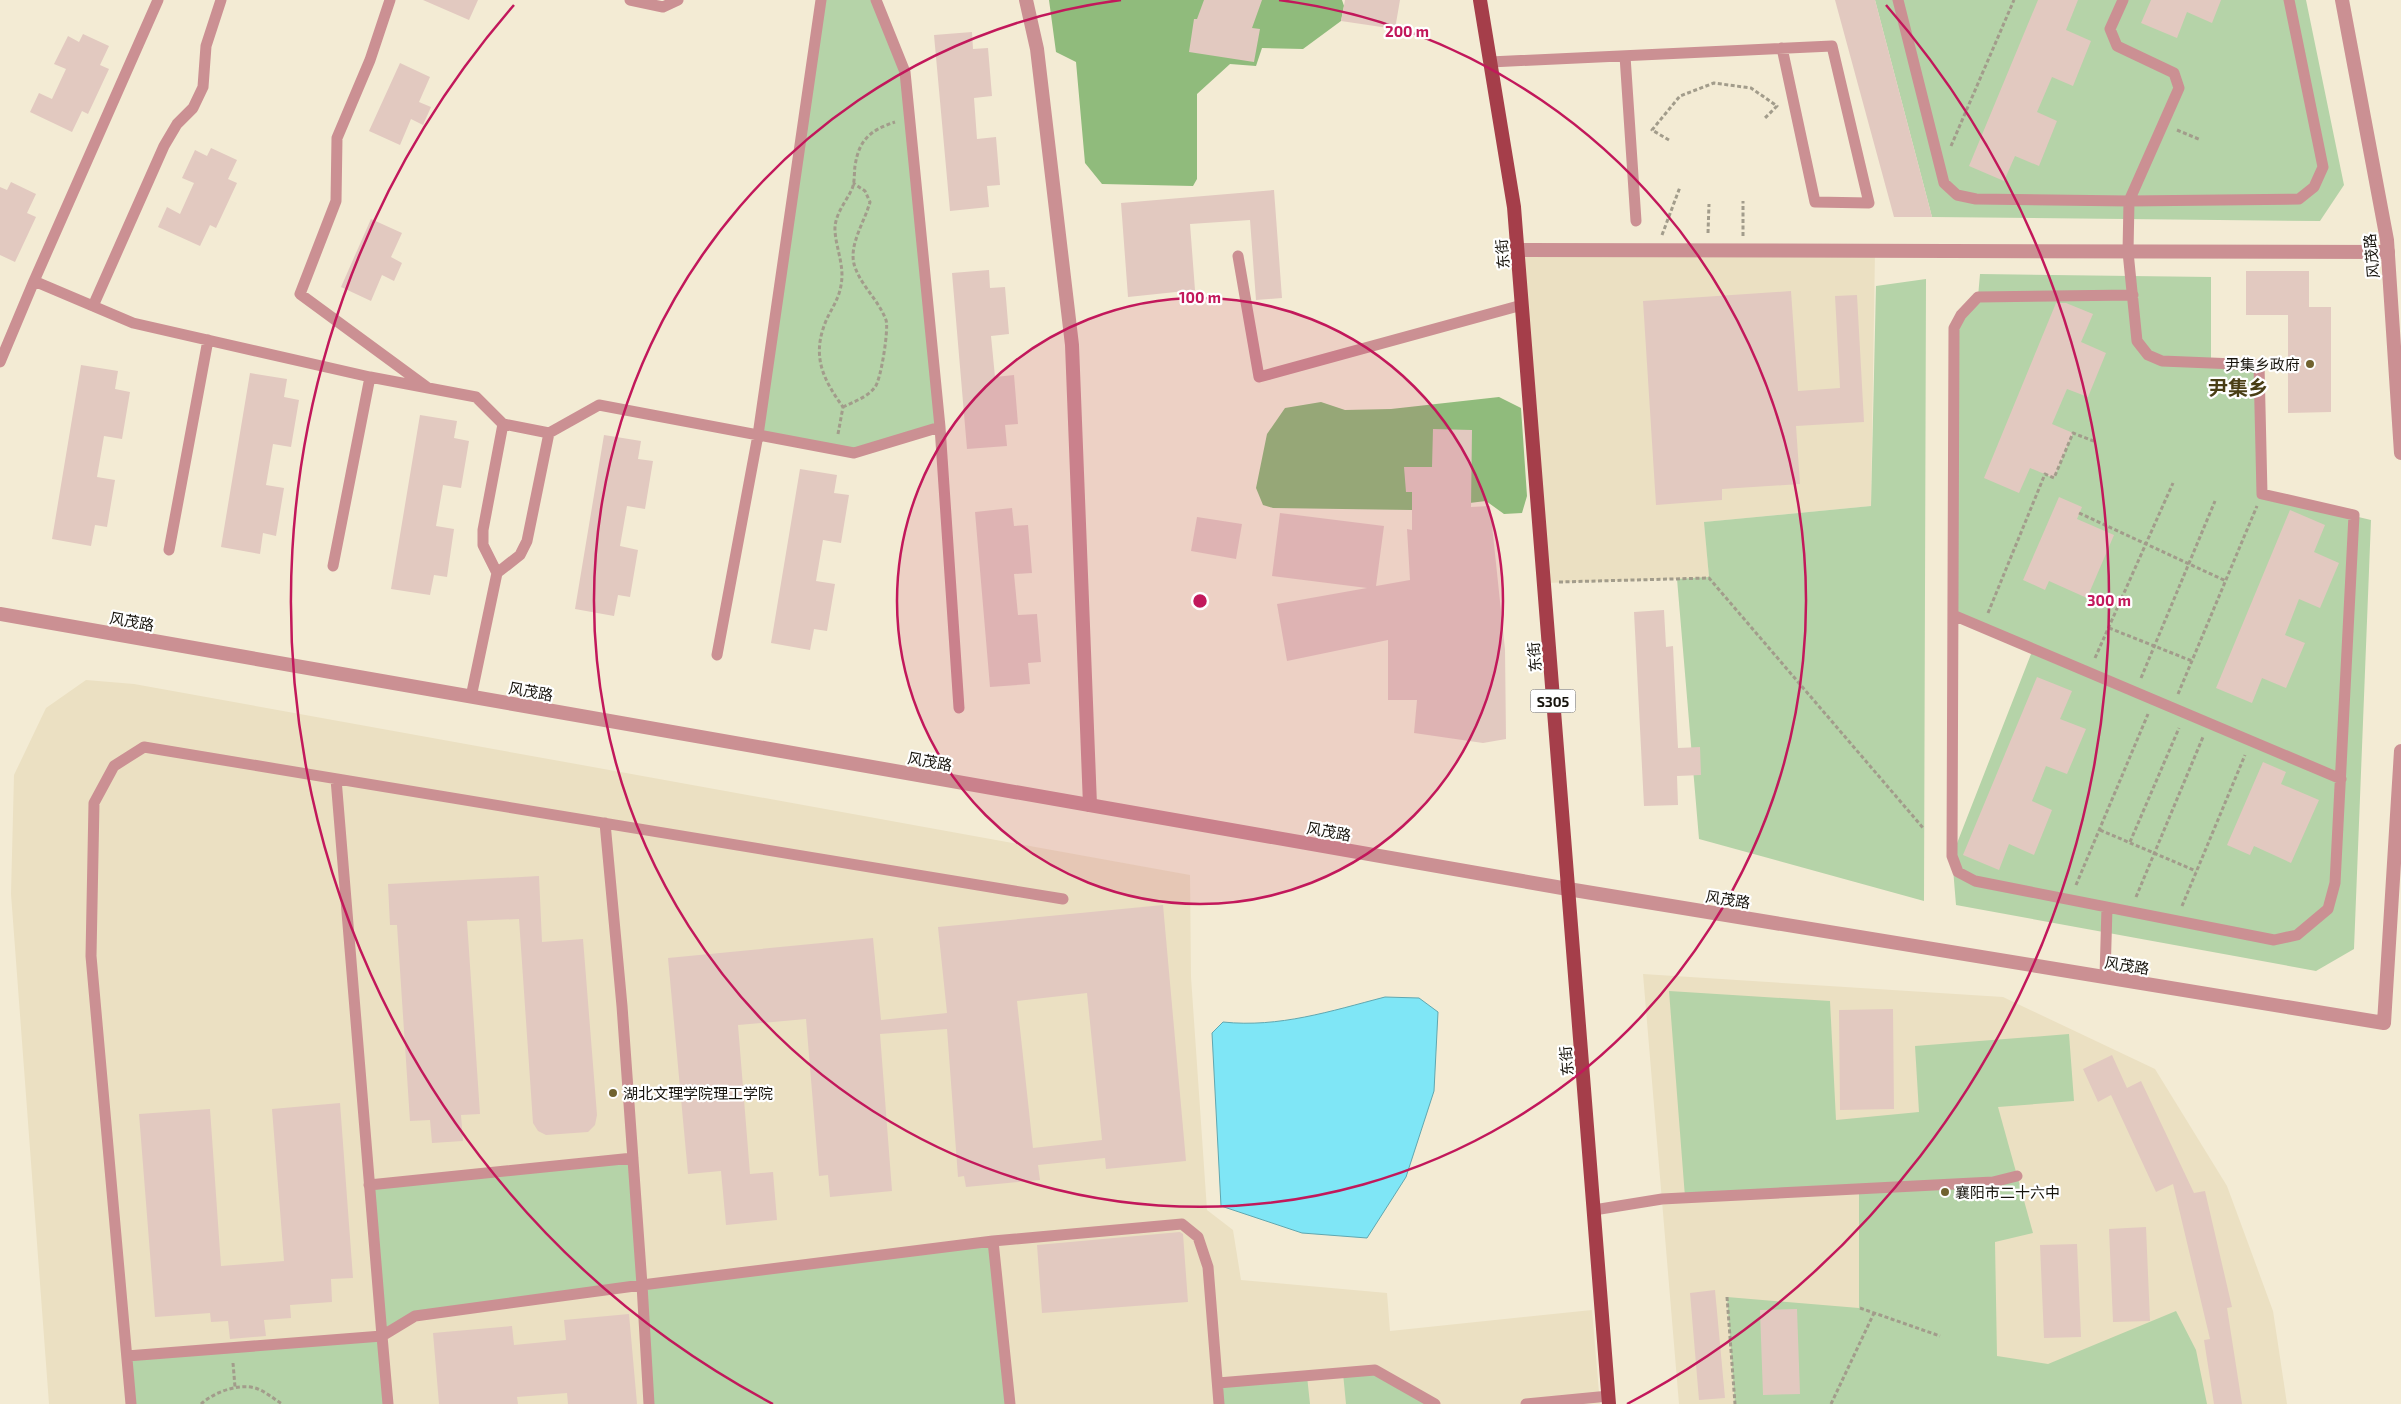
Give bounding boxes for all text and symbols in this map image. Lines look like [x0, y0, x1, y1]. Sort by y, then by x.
text: 200 m [1385, 22, 1429, 40]
street label: 风茂路 [2360, 233, 2382, 279]
street label: 东街 [1492, 238, 1512, 270]
text: 100 m [1179, 288, 1221, 306]
place label: 尹集乡政府 [2225, 355, 2300, 373]
marker: 尹集乡政府 [2304, 358, 2316, 370]
district label: 尹集乡 [2208, 375, 2268, 399]
text: 300 m [2087, 591, 2131, 609]
centre of rings [1191, 592, 1209, 610]
street label: 风茂路 [108, 608, 156, 634]
street label: 东街 [1524, 641, 1544, 673]
street label: 风茂路 [507, 678, 555, 704]
road number: S305 [1530, 689, 1576, 712]
street label: 风茂路 [906, 748, 954, 774]
street label: 风茂路 [1305, 818, 1353, 844]
street label: 风茂路 [1704, 887, 1752, 911]
street label: 风茂路 [2103, 953, 2151, 977]
street label: 东街 [1556, 1045, 1576, 1077]
place label: 湖北文理学院理工学院 [623, 1084, 773, 1102]
marker: 湖北文理学院理工学院 [607, 1087, 619, 1099]
place label: 襄阳市二十六中 [1955, 1183, 2060, 1201]
marker: 襄阳市二十六中 [1939, 1186, 1951, 1198]

